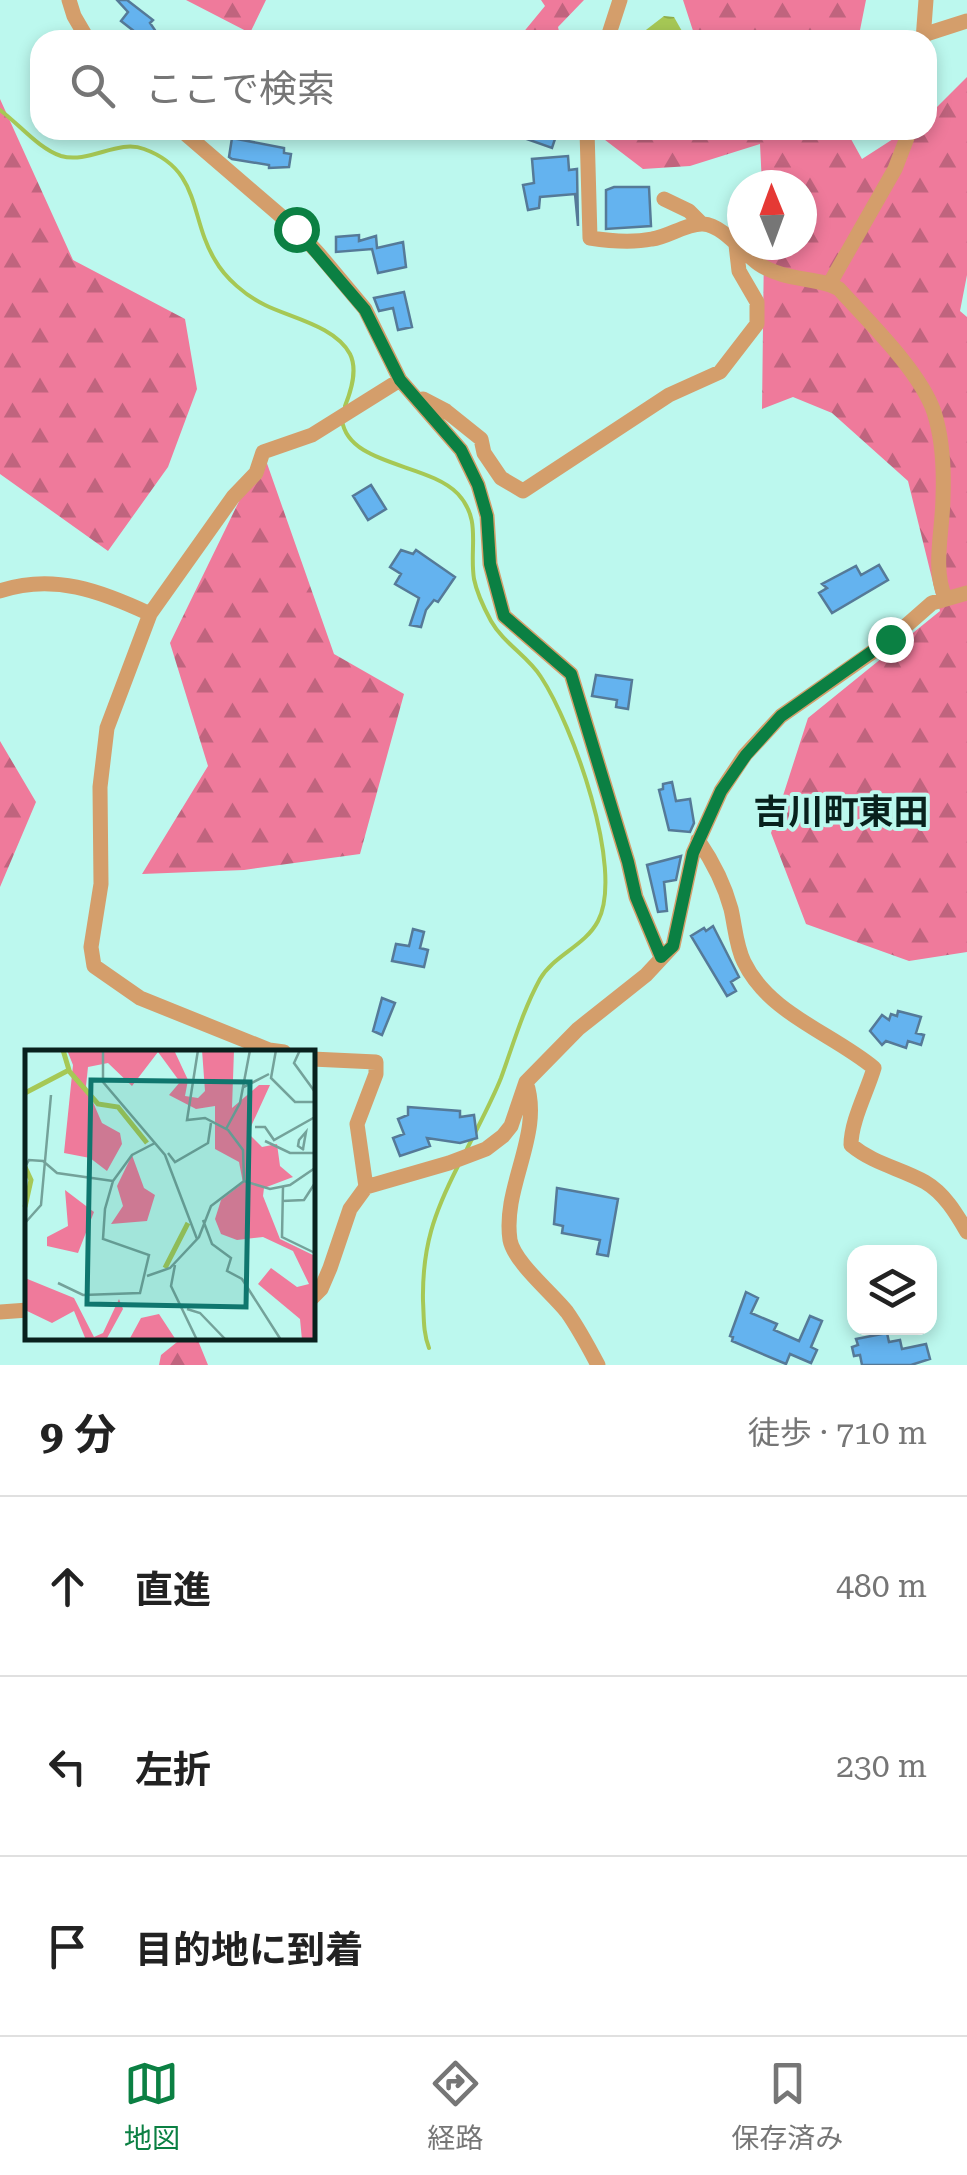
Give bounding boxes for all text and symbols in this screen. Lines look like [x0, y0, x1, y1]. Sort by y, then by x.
search box [30, 30, 937, 140]
icon: search [65, 58, 120, 113]
text: ここで検索 [145, 67, 335, 111]
north arrow [727, 170, 817, 260]
route start [274, 207, 320, 253]
route end [868, 617, 914, 663]
district label: 吉川町東田 [753, 792, 929, 833]
inset map [25, 1050, 315, 1340]
map controls [847, 1245, 937, 1335]
button: layers [847, 1245, 937, 1335]
text: 9 分 [40, 1410, 116, 1459]
text: 徒歩 · 710 m [748, 1414, 927, 1452]
icon: ahead [40, 1559, 95, 1614]
text: 480 m [836, 1567, 927, 1605]
text: 直進 [135, 1568, 211, 1612]
icon: left [40, 1739, 95, 1794]
text: 230 m [836, 1747, 927, 1785]
text: 左折 [135, 1748, 211, 1792]
icon: arrive [40, 1919, 95, 1974]
text: 目的地に到着 [135, 1928, 363, 1972]
tab: 地図 [124, 2056, 180, 2156]
tab: 経路 [427, 2056, 483, 2156]
tab: 保存済み [731, 2056, 843, 2156]

